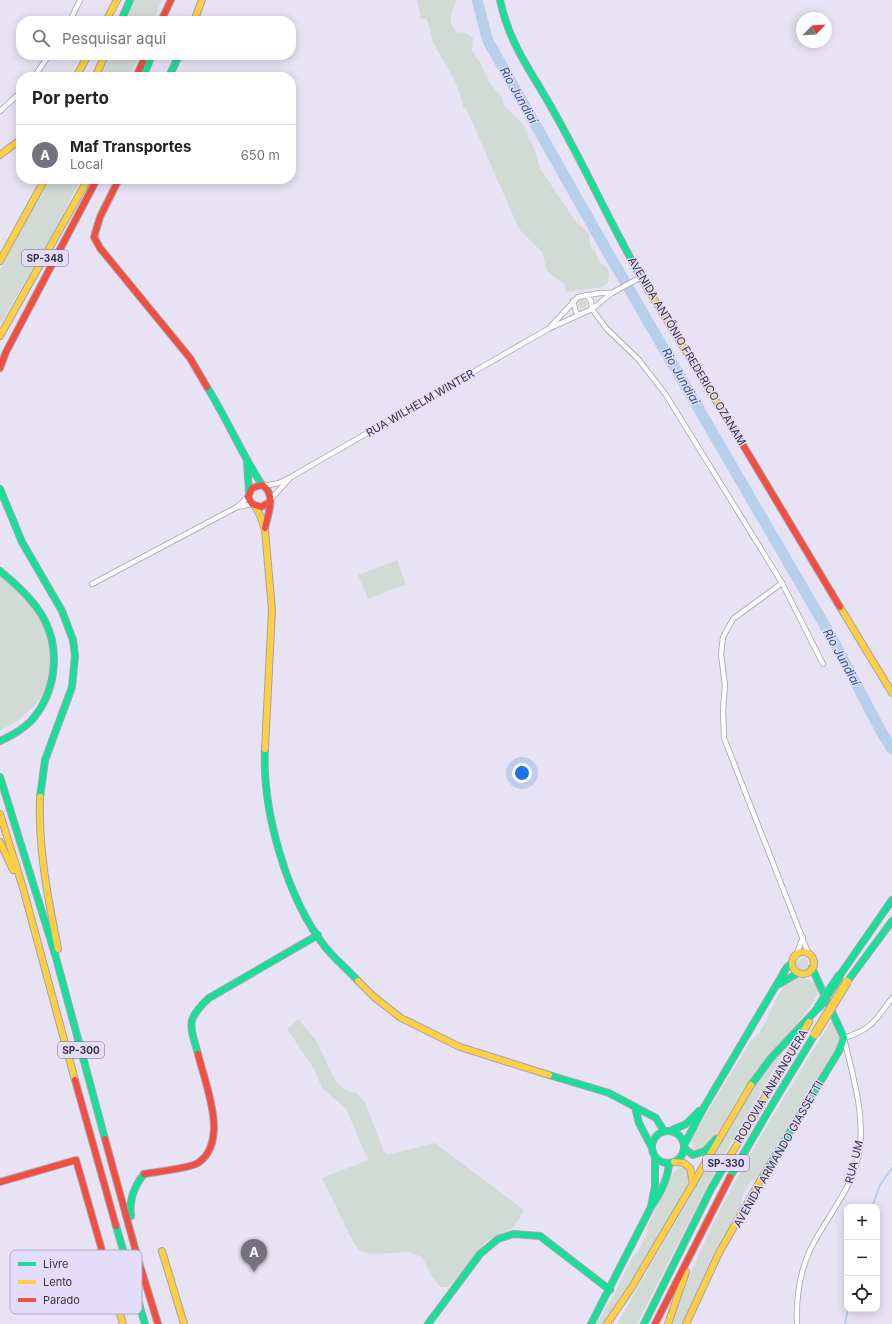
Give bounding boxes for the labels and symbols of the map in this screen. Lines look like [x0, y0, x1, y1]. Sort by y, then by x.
north arrow [796, 12, 832, 48]
water label: Rio Jundiaí [497, 64, 542, 127]
road number: SP-348 [22, 250, 68, 266]
street label: AVENIDA ANTÔNIO FREDERICO OZANAM [625, 254, 749, 448]
water label: Rio Jundiaí [659, 345, 704, 408]
street label: RUA WILHELM WINTER [363, 366, 477, 440]
water label: Rio Jundiaí [820, 626, 864, 689]
your location [512, 763, 532, 783]
street label: RODOVIA ANHANGUERA [731, 1026, 811, 1145]
road number: SP-300 [58, 1042, 104, 1058]
street label: AVENIDA ARMANDO GIASSETTI [730, 1078, 826, 1230]
street label: RUA UM [842, 1139, 866, 1185]
road number: SP-330 [703, 1155, 749, 1171]
pin: A [241, 1239, 267, 1272]
legend [10, 1250, 142, 1314]
text: Livre [43, 1257, 68, 1271]
text: Lento [43, 1275, 73, 1289]
text: Parado [43, 1293, 80, 1307]

